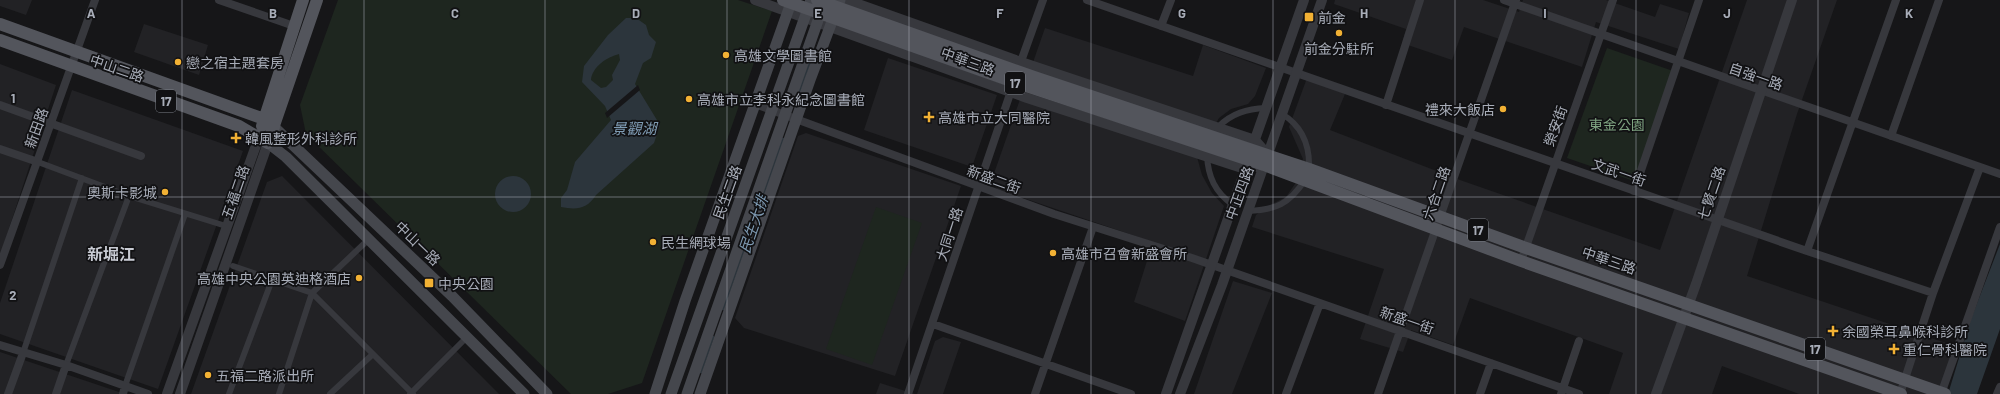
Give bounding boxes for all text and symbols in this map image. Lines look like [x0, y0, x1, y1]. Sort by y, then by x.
text: A [87, 5, 96, 21]
text: B [269, 5, 277, 21]
text: C [451, 5, 459, 21]
text: D [632, 5, 640, 21]
text: E [814, 5, 822, 21]
text: F [996, 5, 1004, 21]
text: G [1178, 5, 1186, 21]
text: H [1360, 5, 1368, 21]
text: I [1543, 5, 1547, 21]
text: J [1723, 5, 1731, 21]
text: K [1905, 5, 1913, 21]
place label: 前金 [1318, 9, 1346, 26]
marker: 前金 [1303, 11, 1315, 23]
marker: 前金分駐所 [1334, 28, 1344, 38]
place label: 前金分駐所 [1304, 40, 1374, 57]
street label: 中華三路 [939, 43, 997, 79]
place label: 高雄文學圖書館 [734, 47, 832, 64]
marker: 高雄文學圖書館 [721, 50, 731, 60]
street label: 中山二路 [88, 51, 146, 85]
place label: 戀之宿主題套房 [186, 54, 284, 71]
marker: 戀之宿主題套房 [173, 57, 183, 67]
street label: 自強一路 [1727, 59, 1785, 93]
road number: 17 [1005, 72, 1025, 94]
text: 1 [11, 90, 15, 106]
road number: 17 [156, 90, 176, 112]
place label: 高雄市立李科永紀念圖書館 [697, 91, 865, 108]
marker: 高雄市立李科永紀念圖書館 [684, 94, 694, 104]
place label: 禮來大飯店 [1425, 101, 1495, 118]
street label: 榮安街 [1540, 103, 1570, 149]
marker: 禮來大飯店 [1498, 104, 1508, 114]
street label: 新田路 [21, 105, 51, 151]
place label: 高雄市立大同醫院 [938, 109, 1050, 126]
marker: 高雄市立大同醫院 [923, 111, 935, 123]
park label: 東金公園 [1589, 116, 1645, 133]
water label: 景觀湖 [611, 119, 658, 137]
place label: 韓風整形外科診所 [245, 130, 357, 147]
marker: 韓風整形外科診所 [230, 132, 242, 144]
street label: 文武一街 [1590, 155, 1648, 189]
street label: 新盛二街 [965, 161, 1023, 197]
street label: 五福二路 [218, 163, 252, 221]
street label: 民生二路 [709, 163, 745, 221]
street label: 中正四路 [1221, 164, 1257, 222]
street label: 六合二路 [1419, 164, 1453, 222]
street label: 七賢二路 [1694, 164, 1728, 222]
place label: 奧斯卡影城 [87, 184, 157, 201]
marker: 奧斯卡影城 [160, 187, 170, 197]
water label: 民生大排 [735, 191, 772, 255]
street label: 大同一路 [932, 205, 966, 263]
street label: 中山一路 [392, 217, 444, 269]
road number: 17 [1468, 219, 1488, 241]
place label: 民生網球場 [661, 234, 731, 251]
marker: 民生網球場 [648, 237, 658, 247]
street label: 中華三路 [1580, 243, 1638, 277]
district label: 新堀江 [87, 244, 135, 263]
place label: 高雄市召會新盛會所 [1061, 245, 1187, 262]
marker: 高雄市召會新盛會所 [1048, 248, 1058, 258]
place label: 高雄中央公園英迪格酒店 [197, 270, 351, 287]
marker: 高雄中央公園英迪格酒店 [354, 273, 364, 283]
place label: 中央公園 [438, 275, 494, 292]
marker: 中央公園 [423, 277, 435, 289]
text: 2 [9, 287, 17, 303]
street label: 新盛一街 [1378, 303, 1436, 337]
place label: 余國榮耳鼻喉科診所 [1842, 323, 1968, 340]
marker: 余國榮耳鼻喉科診所 [1827, 325, 1839, 337]
road number: 17 [1805, 338, 1825, 360]
place label: 重仁骨科醫院 [1903, 341, 1987, 358]
marker: 重仁骨科醫院 [1888, 343, 1900, 355]
place label: 五福二路派出所 [216, 367, 314, 384]
marker: 五福二路派出所 [203, 370, 213, 380]

